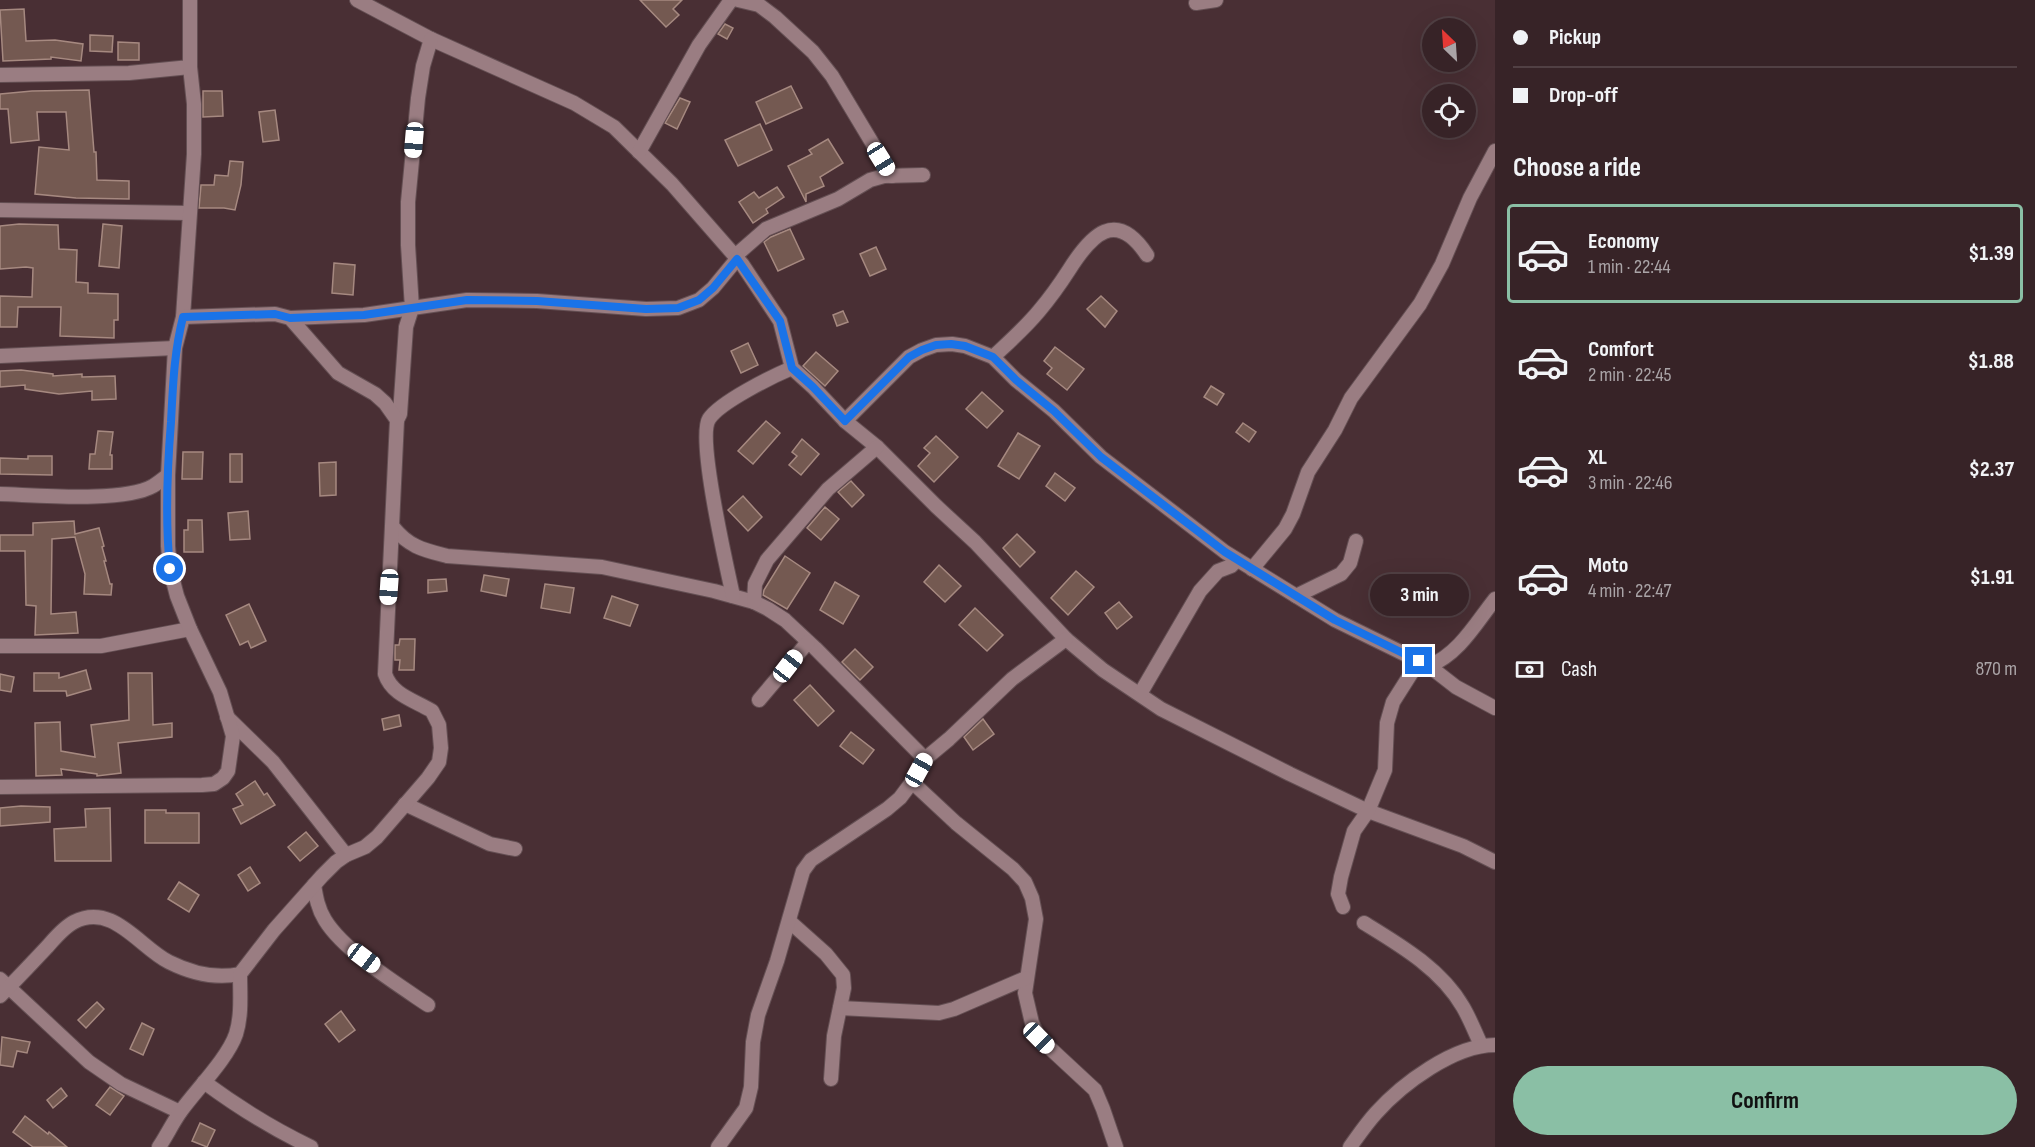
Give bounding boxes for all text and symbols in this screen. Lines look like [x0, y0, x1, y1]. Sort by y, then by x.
north arrow [1422, 18, 1476, 72]
map controls [1422, 18, 1476, 138]
text: Pickup [1549, 24, 1601, 51]
text: Drop-off [1549, 82, 1618, 109]
button: locate [1422, 84, 1476, 138]
car [403, 121, 425, 159]
car [864, 139, 898, 179]
text: Choose a ride [1513, 152, 1641, 184]
icon: car [1516, 227, 1570, 281]
text: Economy [1588, 228, 1659, 255]
text: $1.39 [1968, 240, 2014, 267]
text: 1 min · 22:44 [1588, 255, 1671, 279]
icon: car [1516, 335, 1570, 389]
text: Comfort [1588, 336, 1654, 363]
text: $1.88 [1968, 348, 2014, 375]
text: 2 min · 22:45 [1588, 363, 1672, 387]
icon: car [1516, 443, 1570, 497]
text: XL [1588, 444, 1607, 471]
text: $2.37 [1969, 456, 2014, 483]
text: 3 min · 22:46 [1588, 471, 1672, 495]
icon: car [1516, 551, 1570, 605]
text: Moto [1588, 552, 1628, 579]
route start [156, 555, 183, 582]
text: $1.91 [1970, 564, 2014, 591]
car [379, 568, 399, 606]
callout: 3 min [1370, 574, 1468, 616]
text: 4 min · 22:47 [1588, 579, 1672, 603]
text: 3 min [1400, 583, 1439, 607]
car [770, 646, 806, 686]
route end [1405, 647, 1432, 674]
icon: cash [1513, 653, 1546, 686]
text: Cash [1561, 656, 1597, 683]
text: 870 m [1975, 657, 2017, 681]
car [902, 750, 936, 790]
car [344, 940, 384, 976]
car [1020, 1019, 1058, 1057]
button: Confirm [1513, 1066, 2017, 1135]

